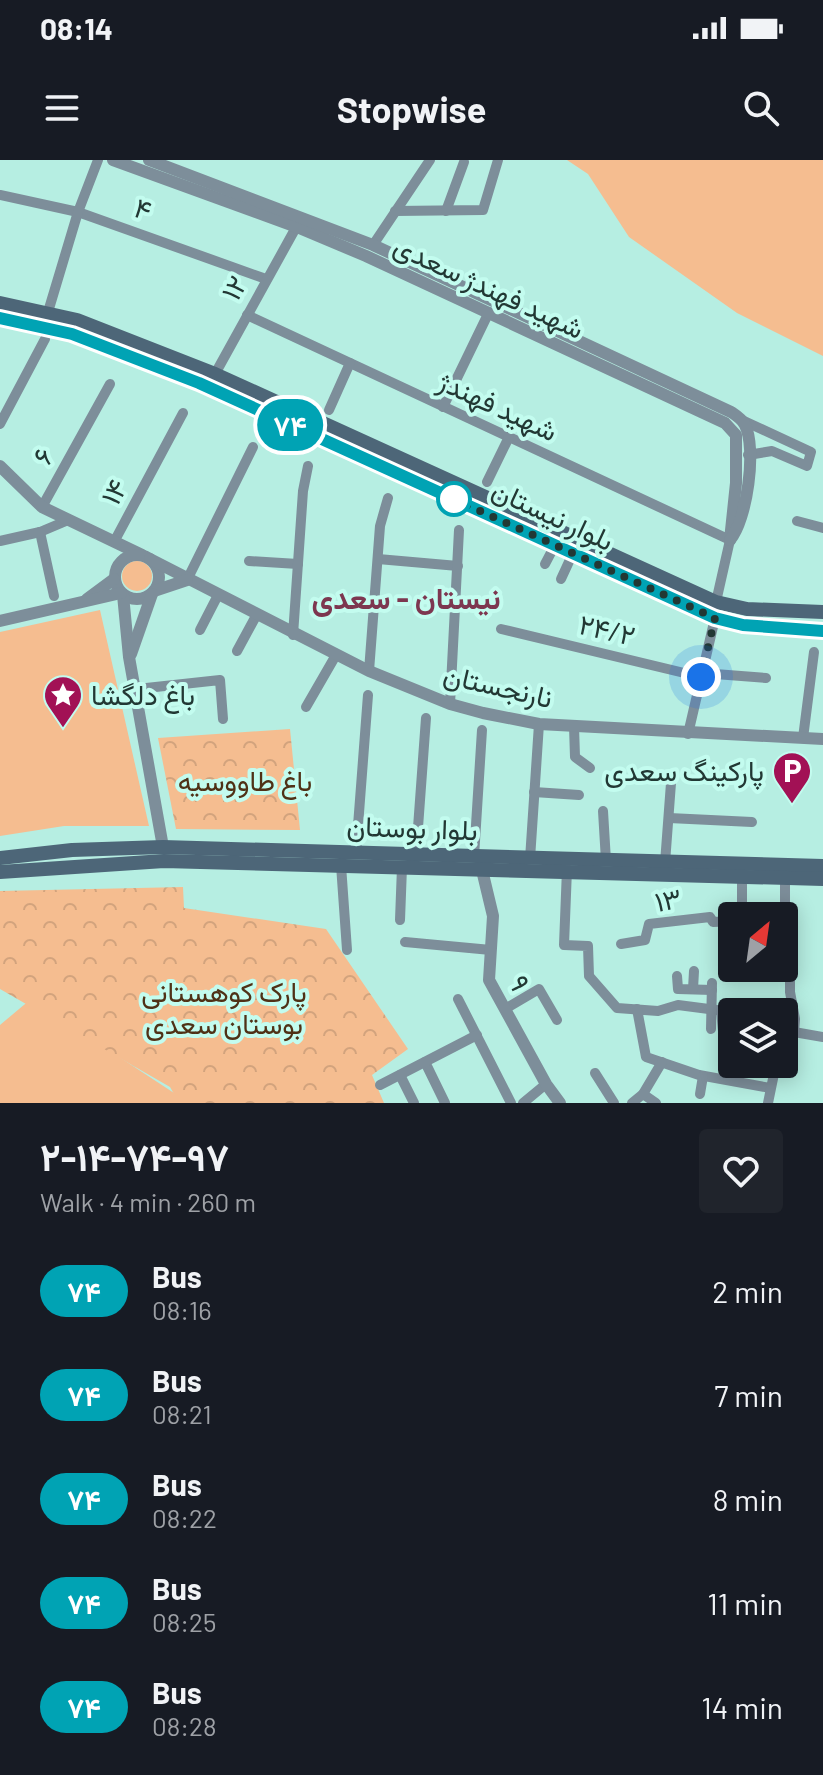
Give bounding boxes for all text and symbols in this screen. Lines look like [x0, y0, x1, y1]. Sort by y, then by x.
text: 08:14 [40, 10, 113, 46]
icon: menu [40, 86, 84, 130]
icon: search [739, 86, 783, 130]
text: Stopwise [337, 87, 486, 130]
street label: ۴ [130, 189, 157, 227]
street label: شهید فهندژ سعدی [388, 227, 590, 347]
street label: ۱۲ [213, 269, 254, 306]
street label: شهید فهندژ [432, 362, 563, 449]
line badge: ۷۴ [254, 399, 326, 451]
text: ۷۴ [273, 408, 307, 442]
street label: ۶ [24, 441, 60, 470]
street label: بلوار نیستان [486, 471, 620, 559]
street label: ۱۴ [92, 473, 134, 510]
unlabelled marker [437, 482, 471, 516]
district label: نیستان - سعدی [312, 579, 500, 617]
street label: ۲۴/۲ [576, 606, 639, 652]
street label: نارنجستان [440, 656, 556, 716]
your location [681, 657, 721, 697]
place icon: باغ دلگشا [42, 674, 84, 729]
place label: باغ دلگشا [91, 677, 195, 714]
parking icon: پارکینگ سعدی [771, 750, 813, 805]
place label: پارکینگ سعدی [604, 753, 764, 790]
park label: باغ طاووسیه [178, 763, 312, 800]
street label: بلوار بوستان [346, 808, 478, 848]
street label: ۱۳ [652, 880, 684, 918]
north arrow [718, 902, 798, 982]
map controls [718, 902, 798, 1078]
street label: ۹ [503, 970, 539, 996]
park label: پارک کوهستانی بوستان سعدی [141, 974, 307, 1042]
button: layers [718, 998, 798, 1078]
button: heart [699, 1129, 783, 1213]
text: ۲-۱۴-۷۴-۹۷ [40, 1133, 229, 1179]
text: Walk · 4 min · 260 m [40, 1186, 256, 1217]
text: Bus [152, 1258, 202, 1294]
text: 2 min [712, 1273, 783, 1309]
text: ۷۴ [67, 1274, 101, 1308]
text: 08:16 [152, 1294, 212, 1325]
text: Bus [152, 1362, 202, 1398]
text: 7 min [714, 1377, 783, 1413]
text: ۷۴ [67, 1378, 101, 1412]
text: 08:21 [152, 1398, 212, 1429]
text: Bus [152, 1466, 202, 1502]
text: 8 min [713, 1481, 783, 1517]
text: ۷۴ [67, 1482, 101, 1516]
text: 08:22 [152, 1502, 217, 1533]
text: Bus [152, 1570, 202, 1606]
text: 11 min [707, 1585, 783, 1621]
text: ۷۴ [67, 1586, 101, 1620]
text: 08:25 [152, 1606, 216, 1637]
text: Bus [152, 1674, 202, 1710]
text: 14 min [701, 1689, 783, 1725]
text: ۷۴ [67, 1690, 101, 1724]
text: 08:28 [152, 1710, 217, 1741]

